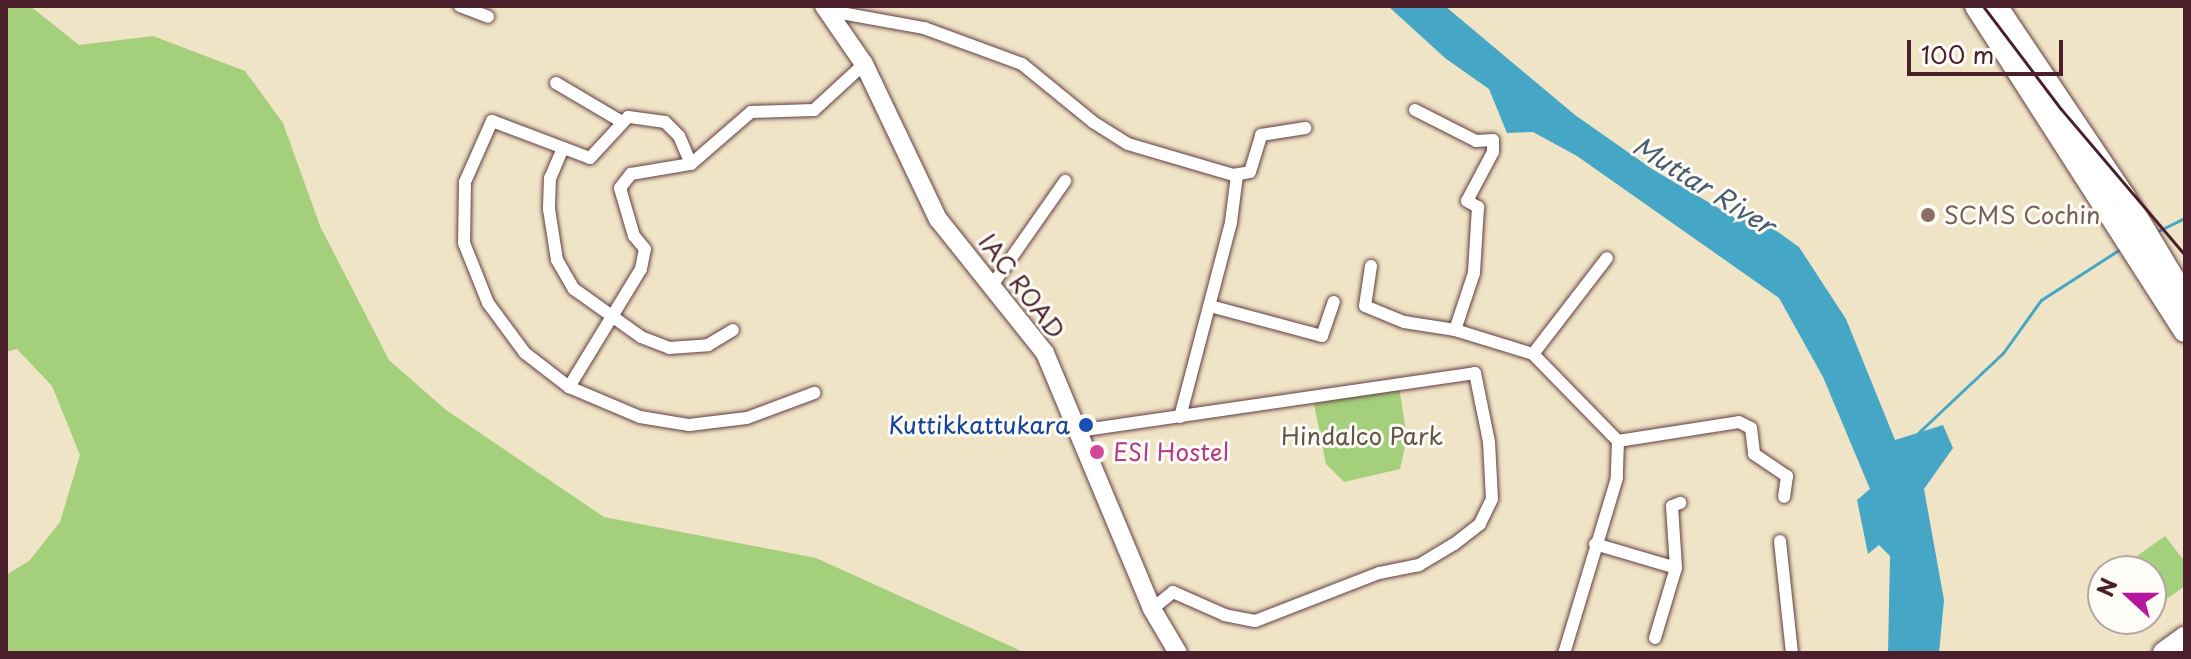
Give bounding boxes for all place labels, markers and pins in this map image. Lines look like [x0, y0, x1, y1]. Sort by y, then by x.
place label: SCMS Cochin [1944, 201, 2100, 229]
marker: SCMS Cochin [1919, 206, 1937, 224]
place label: Kuttikkattukara [888, 411, 1070, 439]
marker: Kuttikkattukara [1077, 416, 1095, 434]
place label: ESI Hostel [1113, 438, 1230, 466]
marker: ESI Hostel [1088, 443, 1106, 461]

